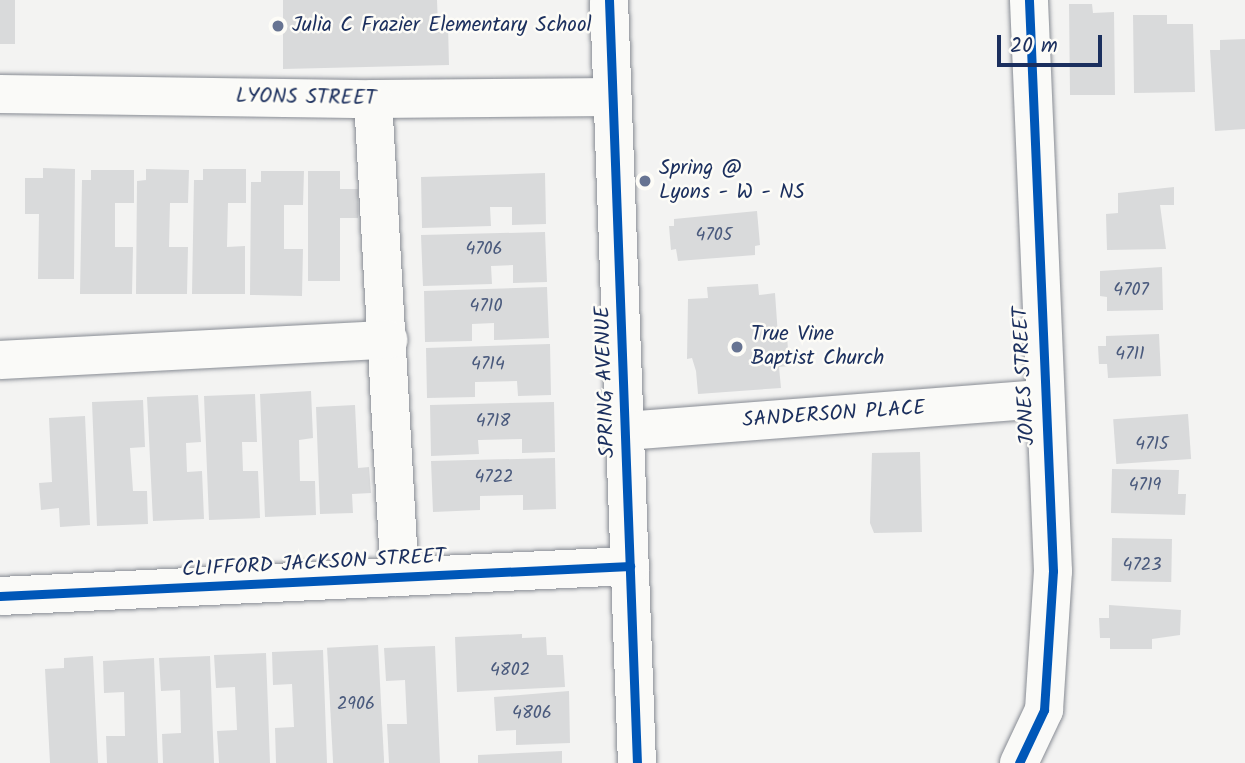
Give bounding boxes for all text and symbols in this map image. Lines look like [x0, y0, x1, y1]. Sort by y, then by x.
place label: Julia C Frazier Elementary School [292, 13, 592, 39]
marker: Julia C Frazier Elementary School [270, 18, 286, 34]
scale bar [1000, 21, 1105, 65]
text: 20 m [1010, 30, 1058, 63]
street label: LYONS STREET [235, 84, 377, 112]
place label: Spring @ Lyons - W - NS [659, 156, 805, 206]
marker: Spring @ Lyons - W - NS [637, 173, 653, 189]
house number: 4705 [696, 225, 732, 247]
house number: 4706 [465, 239, 503, 261]
house number: 4707 [1113, 280, 1149, 302]
house number: 4710 [470, 296, 502, 318]
street label: SPRING AVENUE [591, 306, 621, 458]
street label: JONES STREET [1009, 306, 1041, 446]
place label: True Vine Baptist Church [751, 322, 884, 372]
marker: True Vine Baptist Church [729, 339, 745, 355]
house number: 4711 [1115, 344, 1145, 366]
house number: 4714 [471, 354, 505, 376]
street label: SANDERSON PLACE [742, 396, 926, 434]
house number: 4718 [476, 411, 510, 433]
house number: 4715 [1135, 434, 1169, 456]
house number: 4722 [474, 467, 514, 489]
house number: 4719 [1129, 475, 1161, 497]
street label: CLIFFORD JACKSON STREET [181, 545, 447, 583]
house number: 4723 [1123, 555, 1161, 577]
house number: 4802 [490, 660, 530, 682]
house number: 2906 [337, 694, 375, 716]
house number: 4806 [512, 703, 552, 725]

